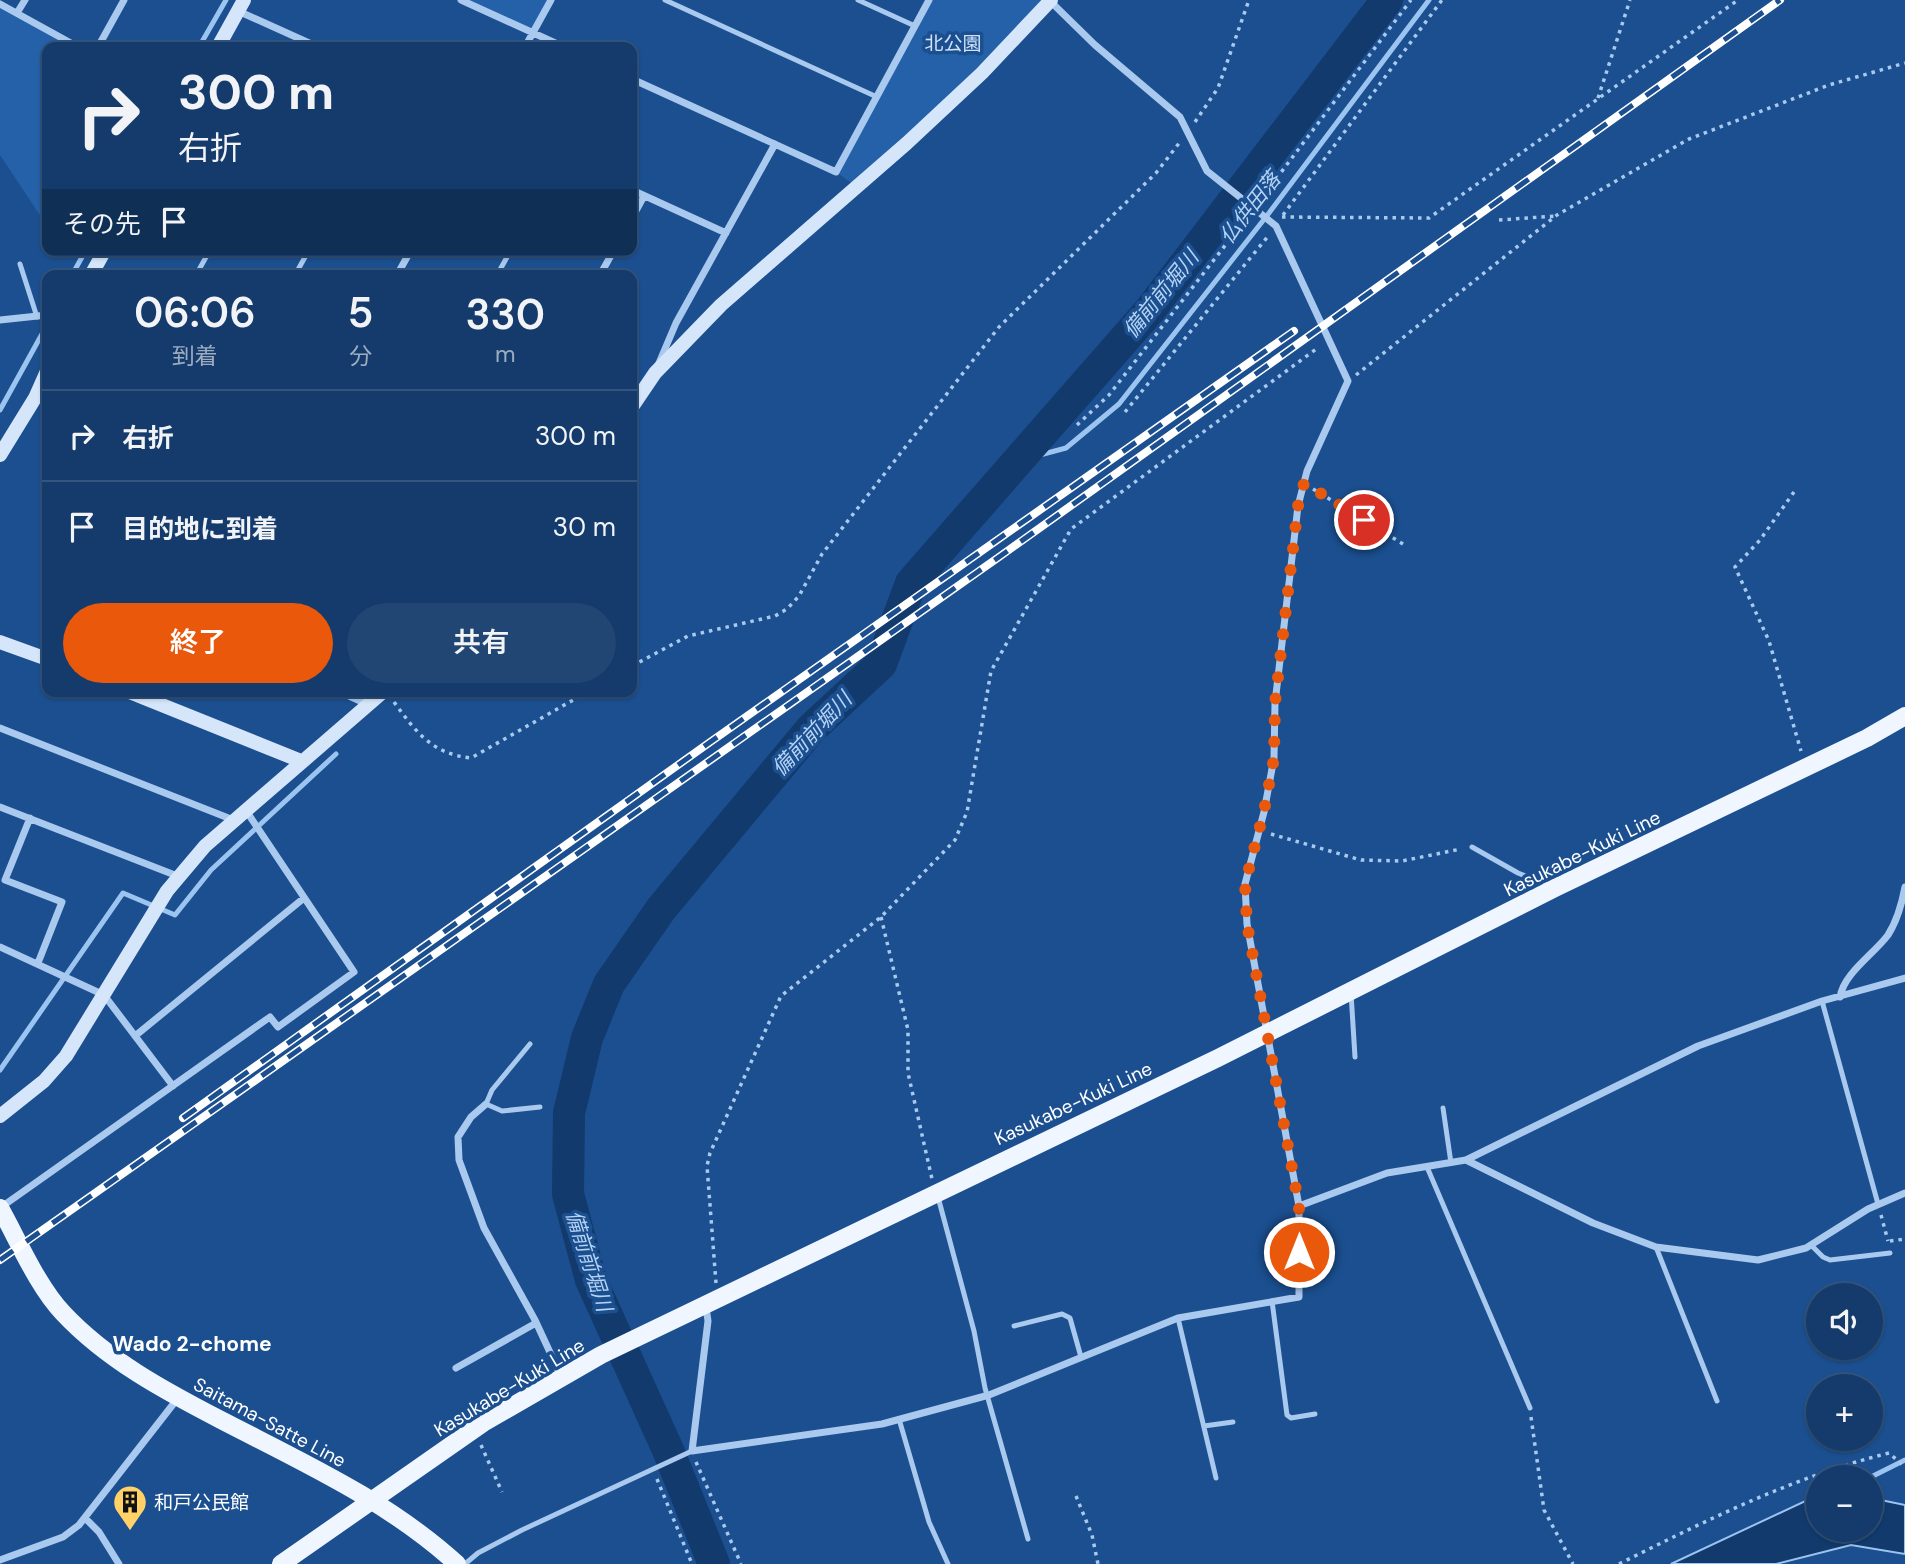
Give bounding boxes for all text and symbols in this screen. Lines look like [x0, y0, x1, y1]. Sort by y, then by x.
park label: 北公園 [924, 31, 982, 56]
text: 300 m [178, 60, 334, 124]
icon: right [63, 70, 154, 161]
text: 右折 [178, 127, 242, 169]
water label: 仏供田落 [1213, 164, 1289, 250]
icon: arrive [155, 203, 193, 241]
text: その先 [63, 207, 141, 241]
water label: 備前前堀川 [1117, 243, 1206, 344]
text: 06:06 [134, 285, 256, 340]
text: 5 [348, 285, 374, 340]
text: 330 [465, 287, 545, 342]
text: m [495, 339, 516, 369]
text: 到着 [172, 341, 218, 371]
text: 分 [349, 341, 372, 371]
icon: right [63, 417, 101, 455]
text: 300 m [535, 419, 616, 453]
text: 右折 [122, 421, 174, 455]
pin [1334, 490, 1394, 550]
icon: arrive [1345, 501, 1383, 539]
icon: arrive [63, 508, 101, 546]
text: 30 m [553, 510, 616, 544]
text: 目的地に到着 [122, 512, 278, 546]
button: 終了 [63, 603, 333, 683]
button: 共有 [347, 603, 616, 683]
water label: 備前前堀川 [766, 685, 859, 782]
street label: Kasukabe-Kuki Line [1500, 805, 1665, 902]
street label: Kasukabe-Kuki Line [990, 1056, 1156, 1151]
water label: 備前前堀川 [559, 1207, 619, 1317]
position arrow [1262, 1215, 1336, 1289]
map controls [1806, 1283, 1883, 1542]
button: sound [1806, 1283, 1883, 1360]
district label: Wado 2-chome [112, 1330, 272, 1358]
street label: Kasukabe-Kuki Line [429, 1333, 589, 1442]
street label: Saitama-Satte Line [189, 1372, 350, 1473]
button: + [1806, 1374, 1883, 1451]
button: − [1806, 1465, 1883, 1542]
building icon: 和戸公民館 [111, 1483, 149, 1532]
place label: 和戸公民館 [154, 1490, 249, 1515]

